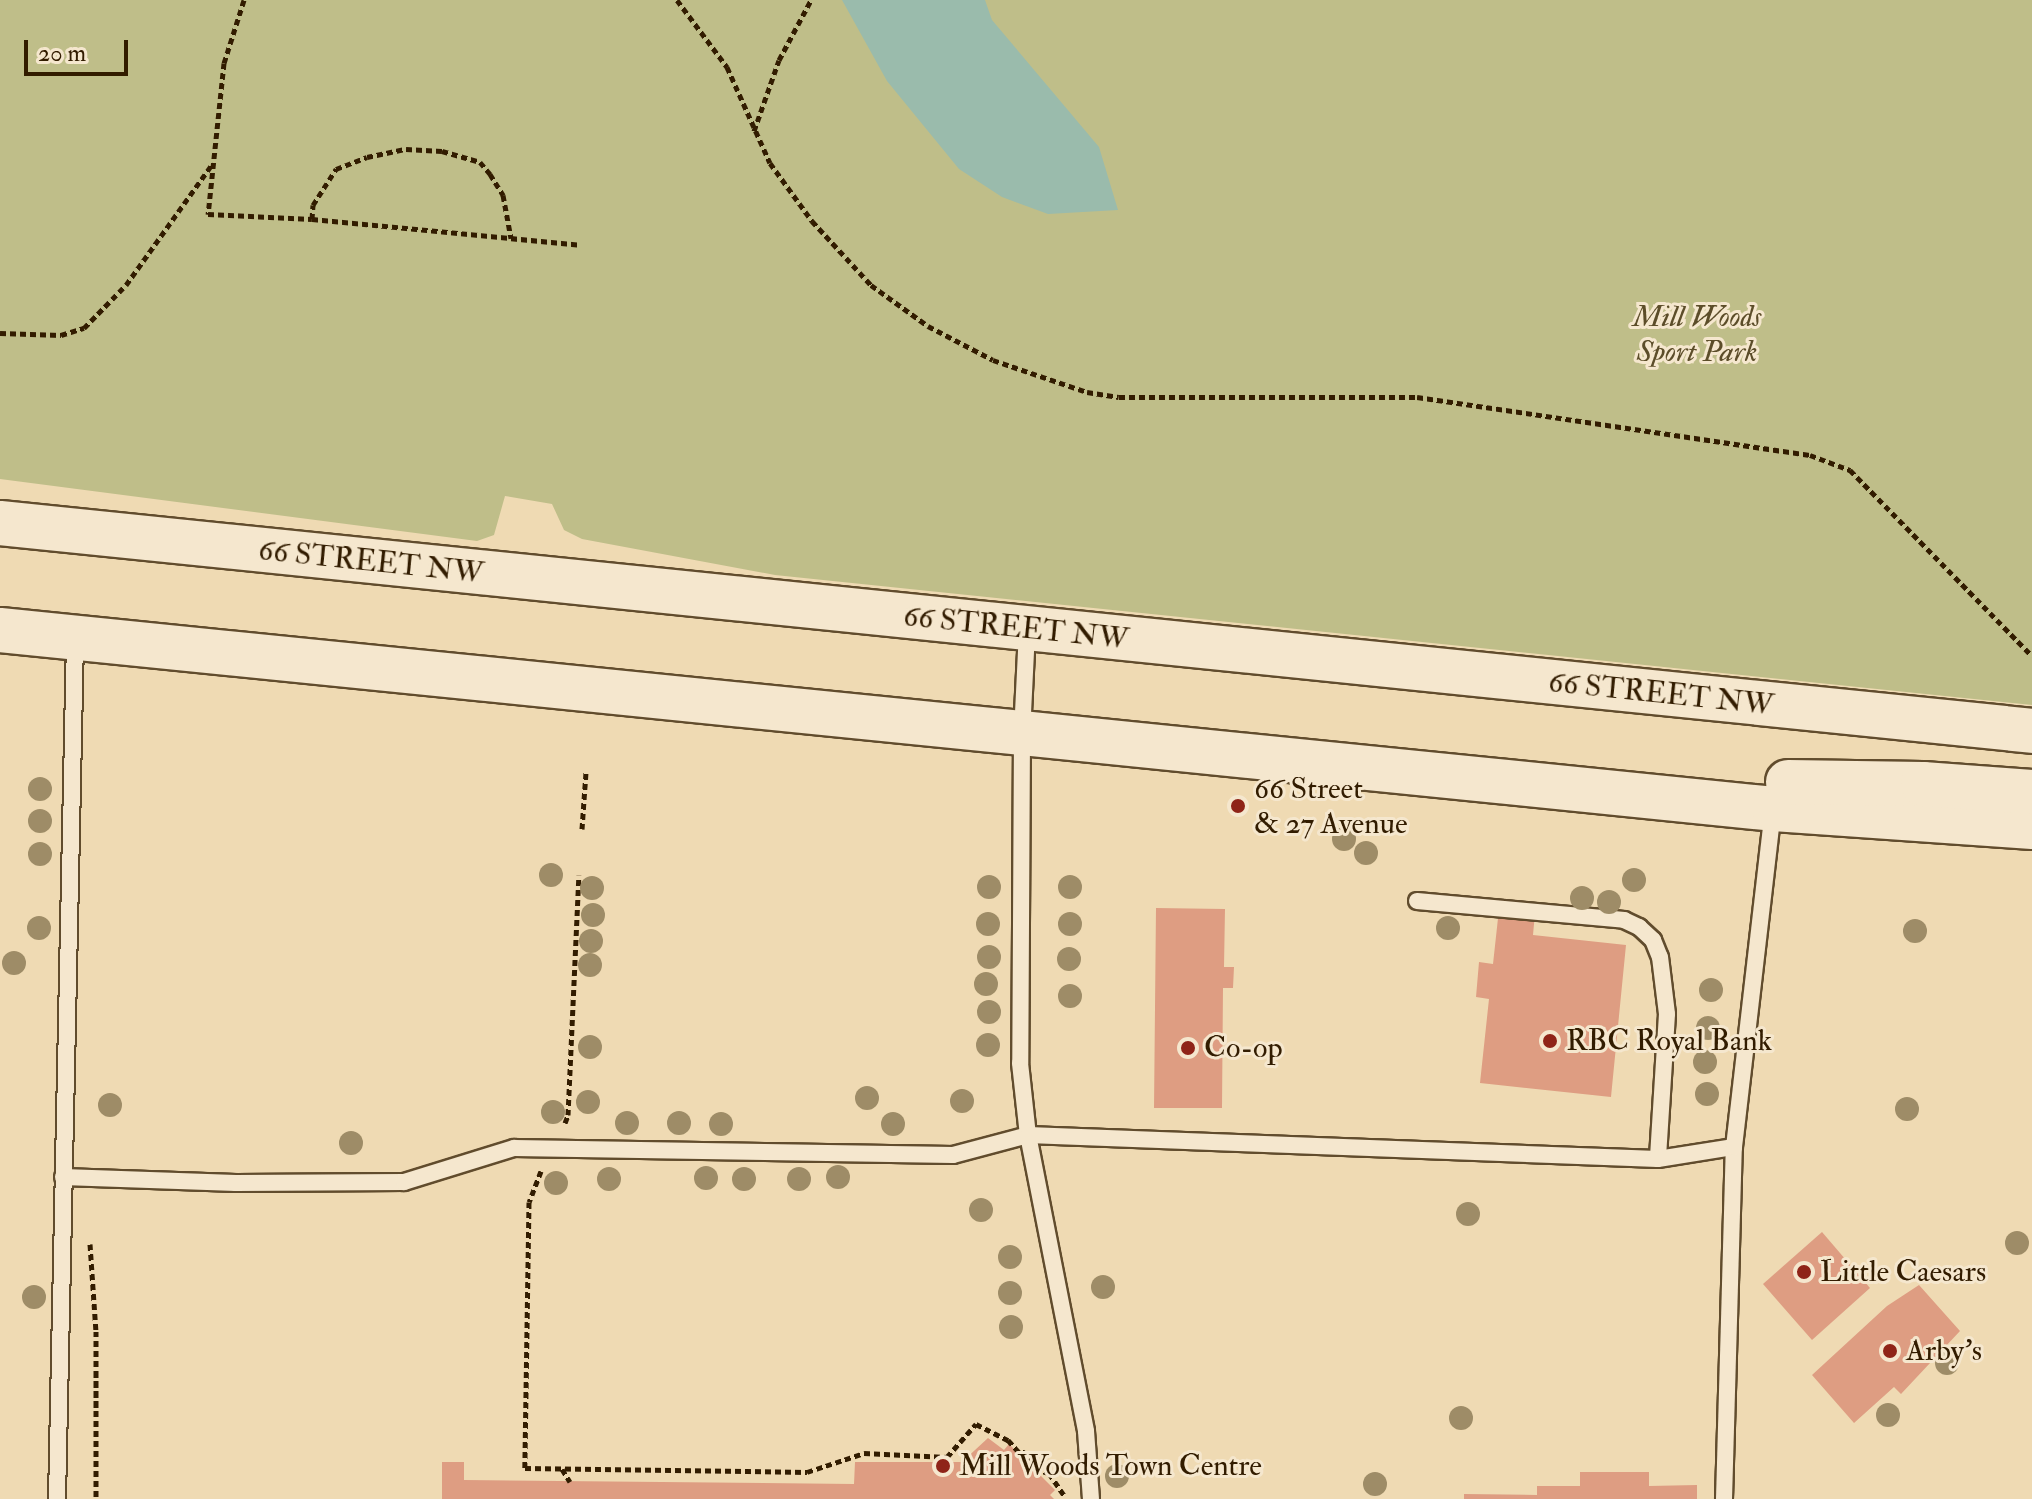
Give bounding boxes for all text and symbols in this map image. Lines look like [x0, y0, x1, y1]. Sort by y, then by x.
scale bar [28, 24, 132, 74]
text: 20 m [38, 38, 86, 69]
park label: Mill Woods Sport Park [1633, 299, 1761, 370]
street label: 66 STREET NW [257, 532, 485, 592]
street label: 66 STREET NW [902, 598, 1130, 658]
street label: 66 STREET NW [1547, 664, 1775, 724]
place label: 66 Street & 27 Avenue [1254, 771, 1407, 842]
marker: 66 Street & 27 Avenue [1229, 797, 1247, 815]
place label: RBC Royal Bank [1566, 1023, 1772, 1059]
place label: Co-op [1204, 1030, 1283, 1066]
marker: RBC Royal Bank [1541, 1032, 1559, 1050]
marker: Co-op [1179, 1039, 1197, 1057]
place label: Little Caesars [1820, 1254, 1986, 1290]
marker: Little Caesars [1795, 1263, 1813, 1281]
place label: Arby's [1906, 1333, 1982, 1369]
marker: Arby's [1881, 1342, 1899, 1360]
place label: Mill Woods Town Centre [959, 1448, 1262, 1484]
marker: Mill Woods Town Centre [934, 1457, 952, 1475]

